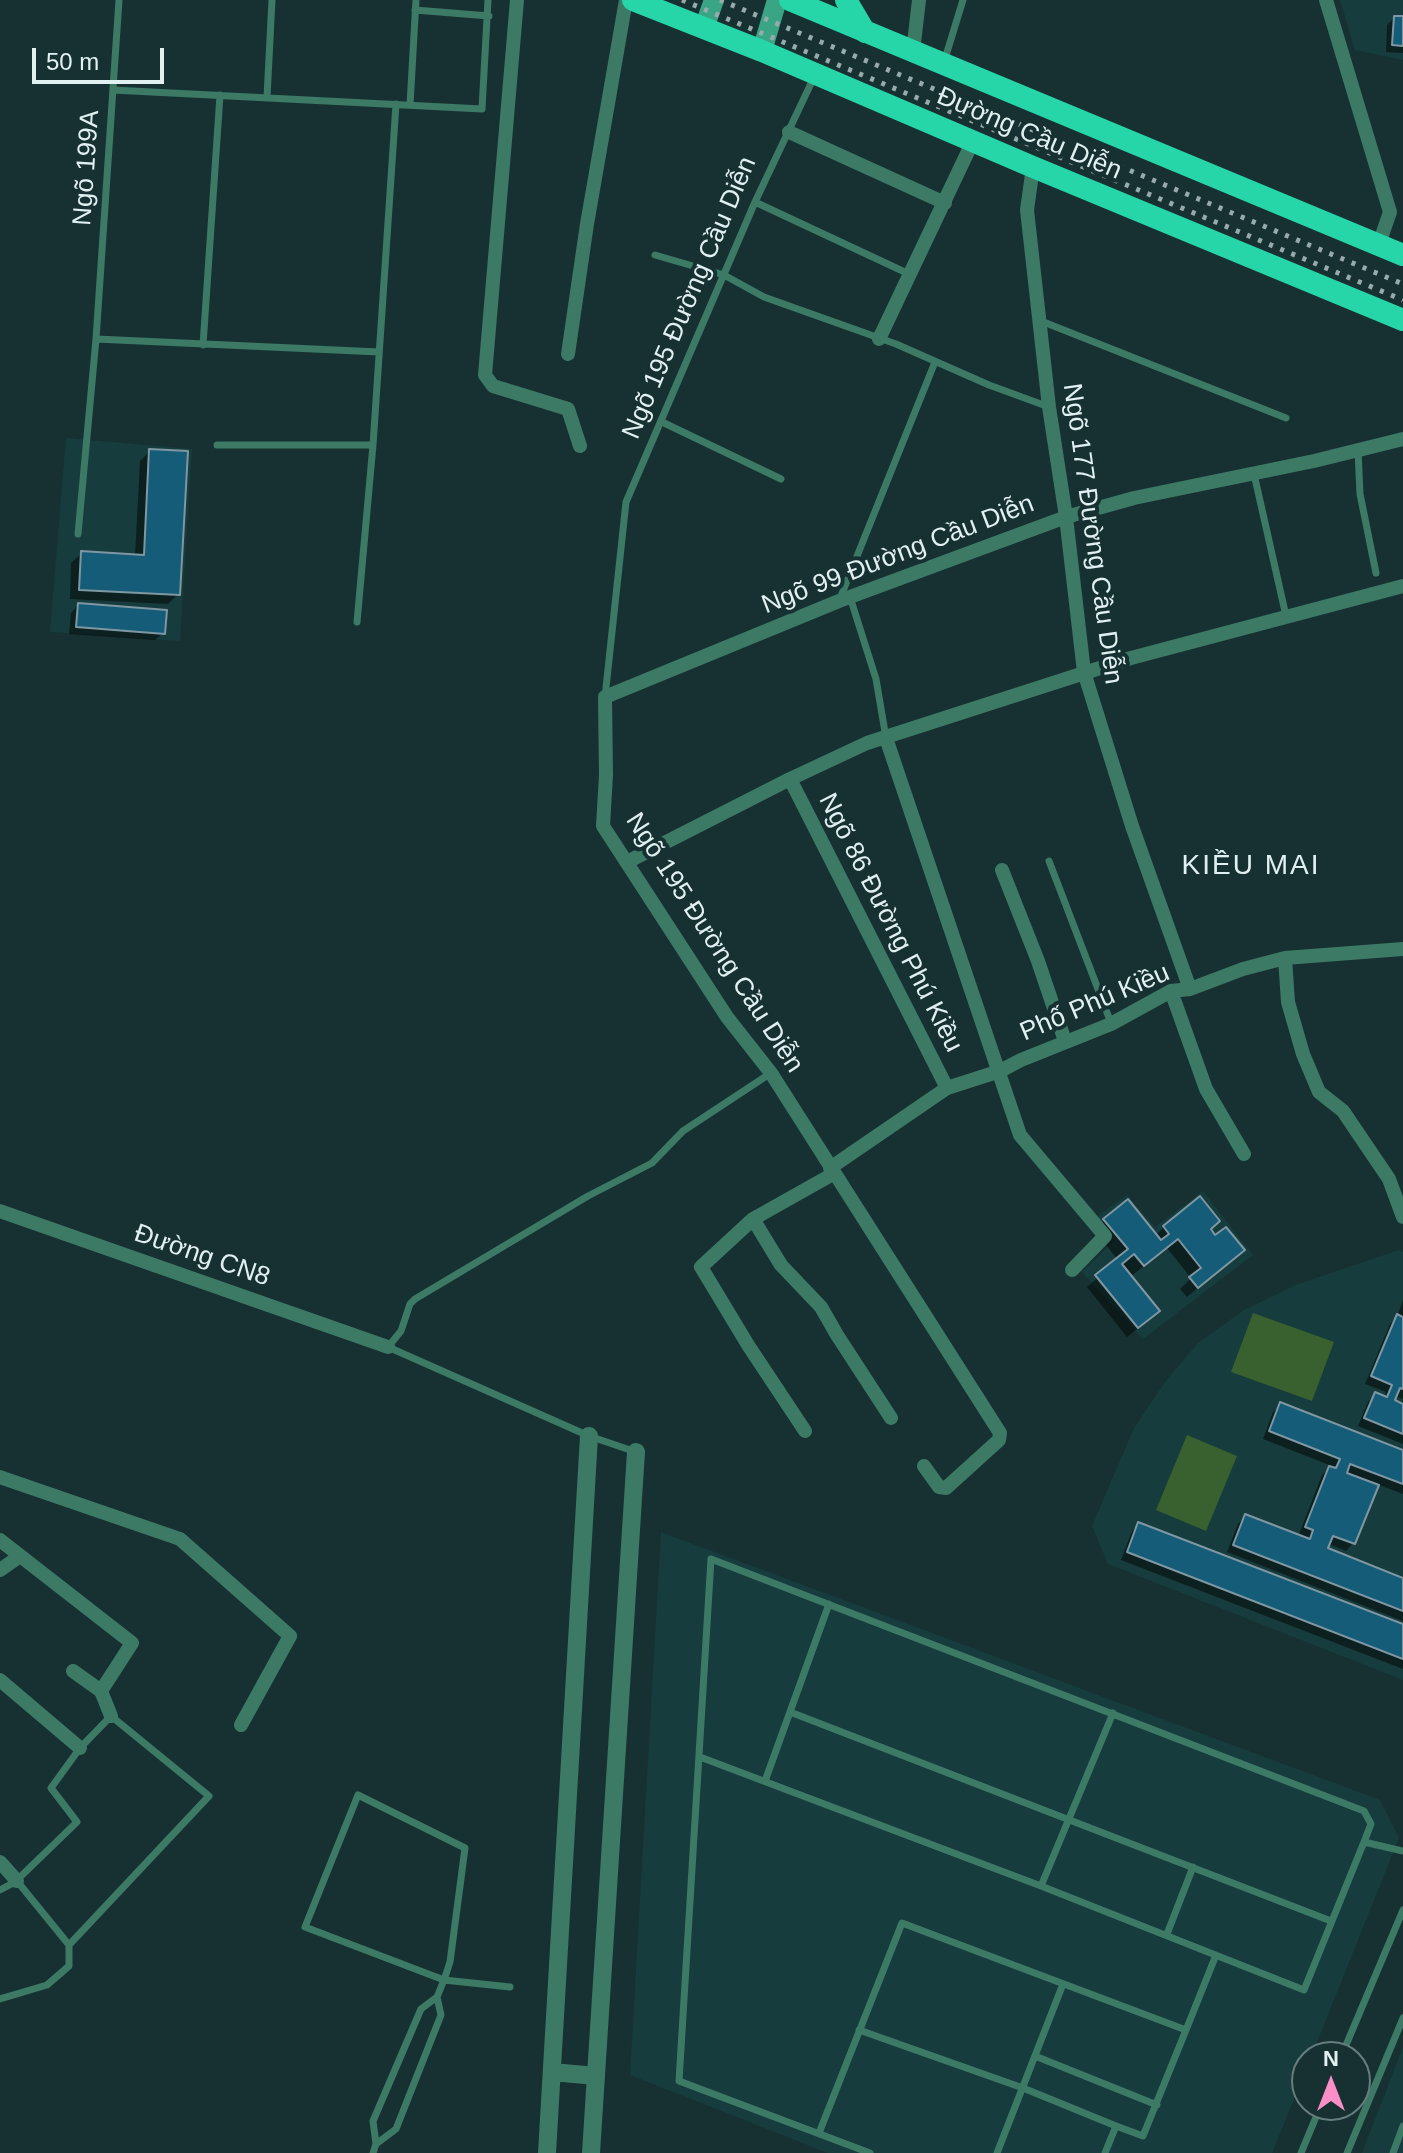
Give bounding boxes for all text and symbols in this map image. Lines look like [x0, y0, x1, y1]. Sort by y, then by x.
scale bar [36, 32, 168, 82]
text: 50 m [46, 48, 99, 75]
street label: Đường Cầu Diễn [932, 81, 1126, 187]
street label: Ngõ 199A [67, 109, 107, 227]
street label: Ngõ 195 Đường Cầu Diễn [616, 152, 764, 444]
street label: Ngõ 177 Đường Cầu Diễn [1055, 382, 1129, 686]
street label: Ngõ 99 Đường Cầu Diễn [758, 489, 1038, 621]
street label: Ngõ 86 Đường Phú Kiều [811, 789, 969, 1057]
street label: Ngõ 195 Đường Cầu Diễn [618, 807, 810, 1079]
district label: KIỀU MAI [1182, 849, 1320, 883]
street label: Phố Phú Kiều [1016, 958, 1174, 1048]
street label: Đường CN8 [130, 1218, 274, 1294]
north arrow [1291, 2041, 1371, 2121]
text: N [1323, 2046, 1339, 2071]

